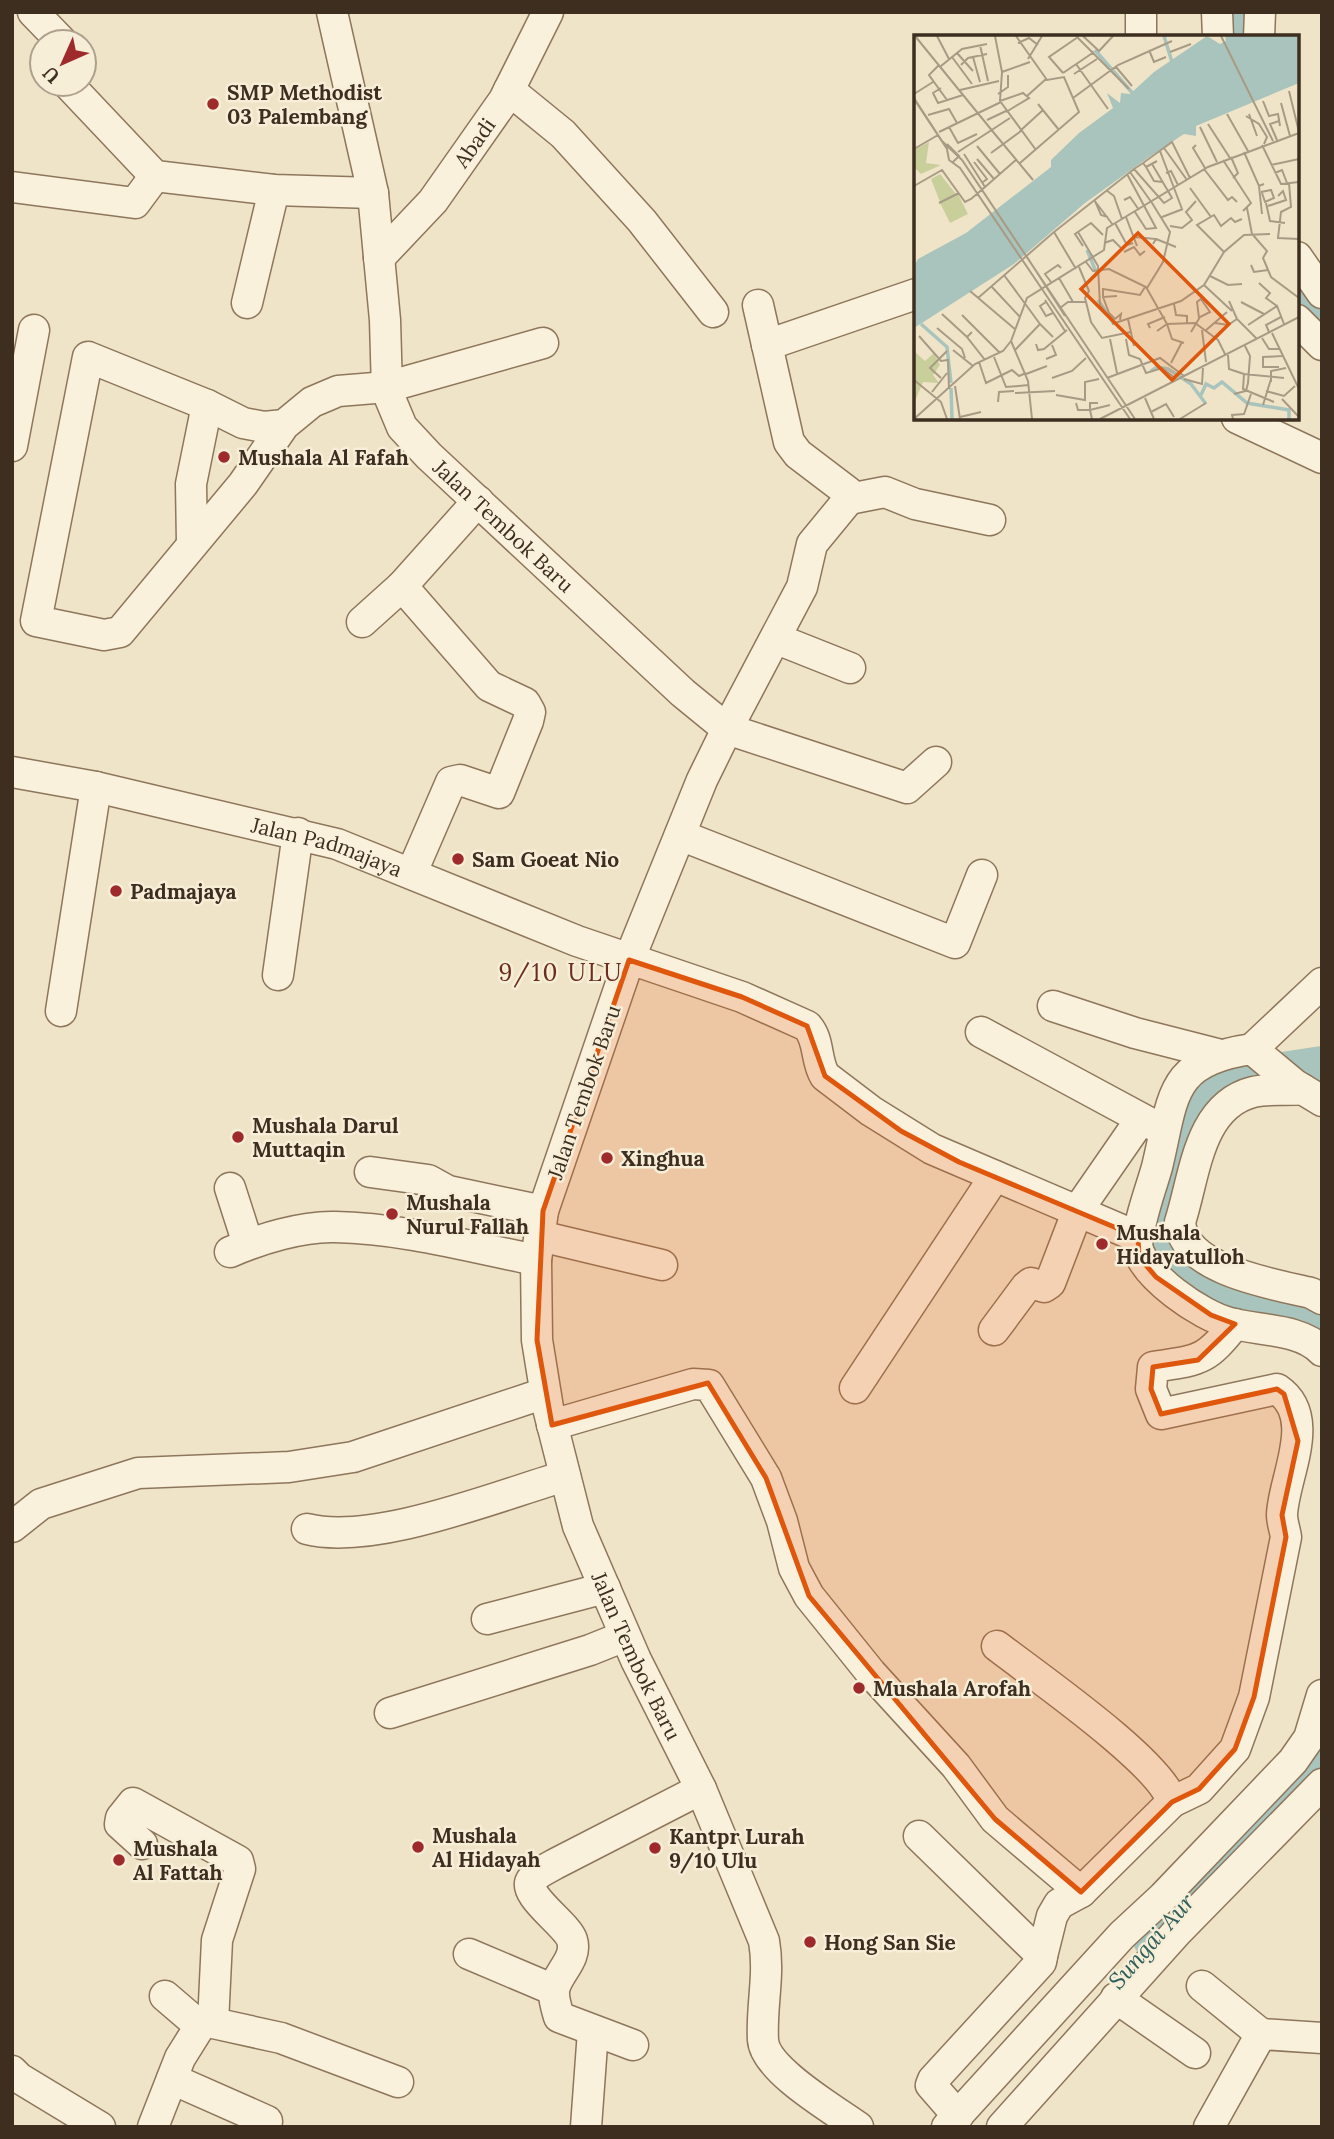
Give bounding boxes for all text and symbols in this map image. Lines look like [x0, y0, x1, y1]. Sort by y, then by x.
north arrow [28, 28, 98, 98]
inset map [914, 35, 1299, 420]
text: U [37, 61, 65, 89]
place label: SMP Methodist 03 Palembang [227, 79, 382, 130]
marker: SMP Methodist 03 Palembang [205, 96, 221, 112]
street label: Abadi [447, 112, 501, 173]
place label: Mushala Al Fafah [238, 444, 409, 471]
marker: Mushala Al Fafah [216, 449, 232, 465]
street label: Jalan Tembok Baru [427, 453, 580, 598]
street label: Jalan Padmajaya [248, 811, 407, 883]
place label: Sam Goeat Nio [472, 846, 619, 873]
marker: Sam Goeat Nio [450, 851, 466, 867]
place label: Padmajaya [130, 878, 237, 905]
marker: Padmajaya [108, 883, 124, 899]
district label: 9/10 ULU [499, 957, 623, 988]
street label: Jalan Tembok Baru [541, 1001, 626, 1184]
place label: Mushala Darul Muttaqin [252, 1112, 399, 1163]
marker: Mushala Darul Muttaqin [230, 1129, 246, 1145]
place label: Xinghua [621, 1145, 704, 1172]
marker: Xinghua [599, 1150, 615, 1166]
place label: Mushala Nurul Fallah [406, 1189, 529, 1240]
marker: Mushala Nurul Fallah [384, 1206, 400, 1222]
place label: Mushala Hidayatulloh [1116, 1219, 1245, 1270]
marker: Mushala Hidayatulloh [1094, 1236, 1110, 1252]
street label: Jalan Tembok Baru [586, 1567, 688, 1744]
place label: Mushala Arofah [873, 1675, 1031, 1702]
marker: Mushala Arofah [851, 1680, 867, 1696]
place label: Mushala Al Hidayah [432, 1822, 540, 1873]
place label: Kantpr Lurah 9/10 Ulu [669, 1823, 805, 1874]
place label: Mushala Al Fattah [133, 1835, 223, 1886]
marker: Mushala Al Hidayah [410, 1839, 426, 1855]
marker: Kantpr Lurah 9/10 Ulu [647, 1840, 663, 1856]
marker: Mushala Al Fattah [111, 1852, 127, 1868]
water label: Sungai Aur [1102, 1887, 1201, 1995]
place label: Hong San Sie [824, 1929, 956, 1956]
marker: Hong San Sie [802, 1934, 818, 1950]

